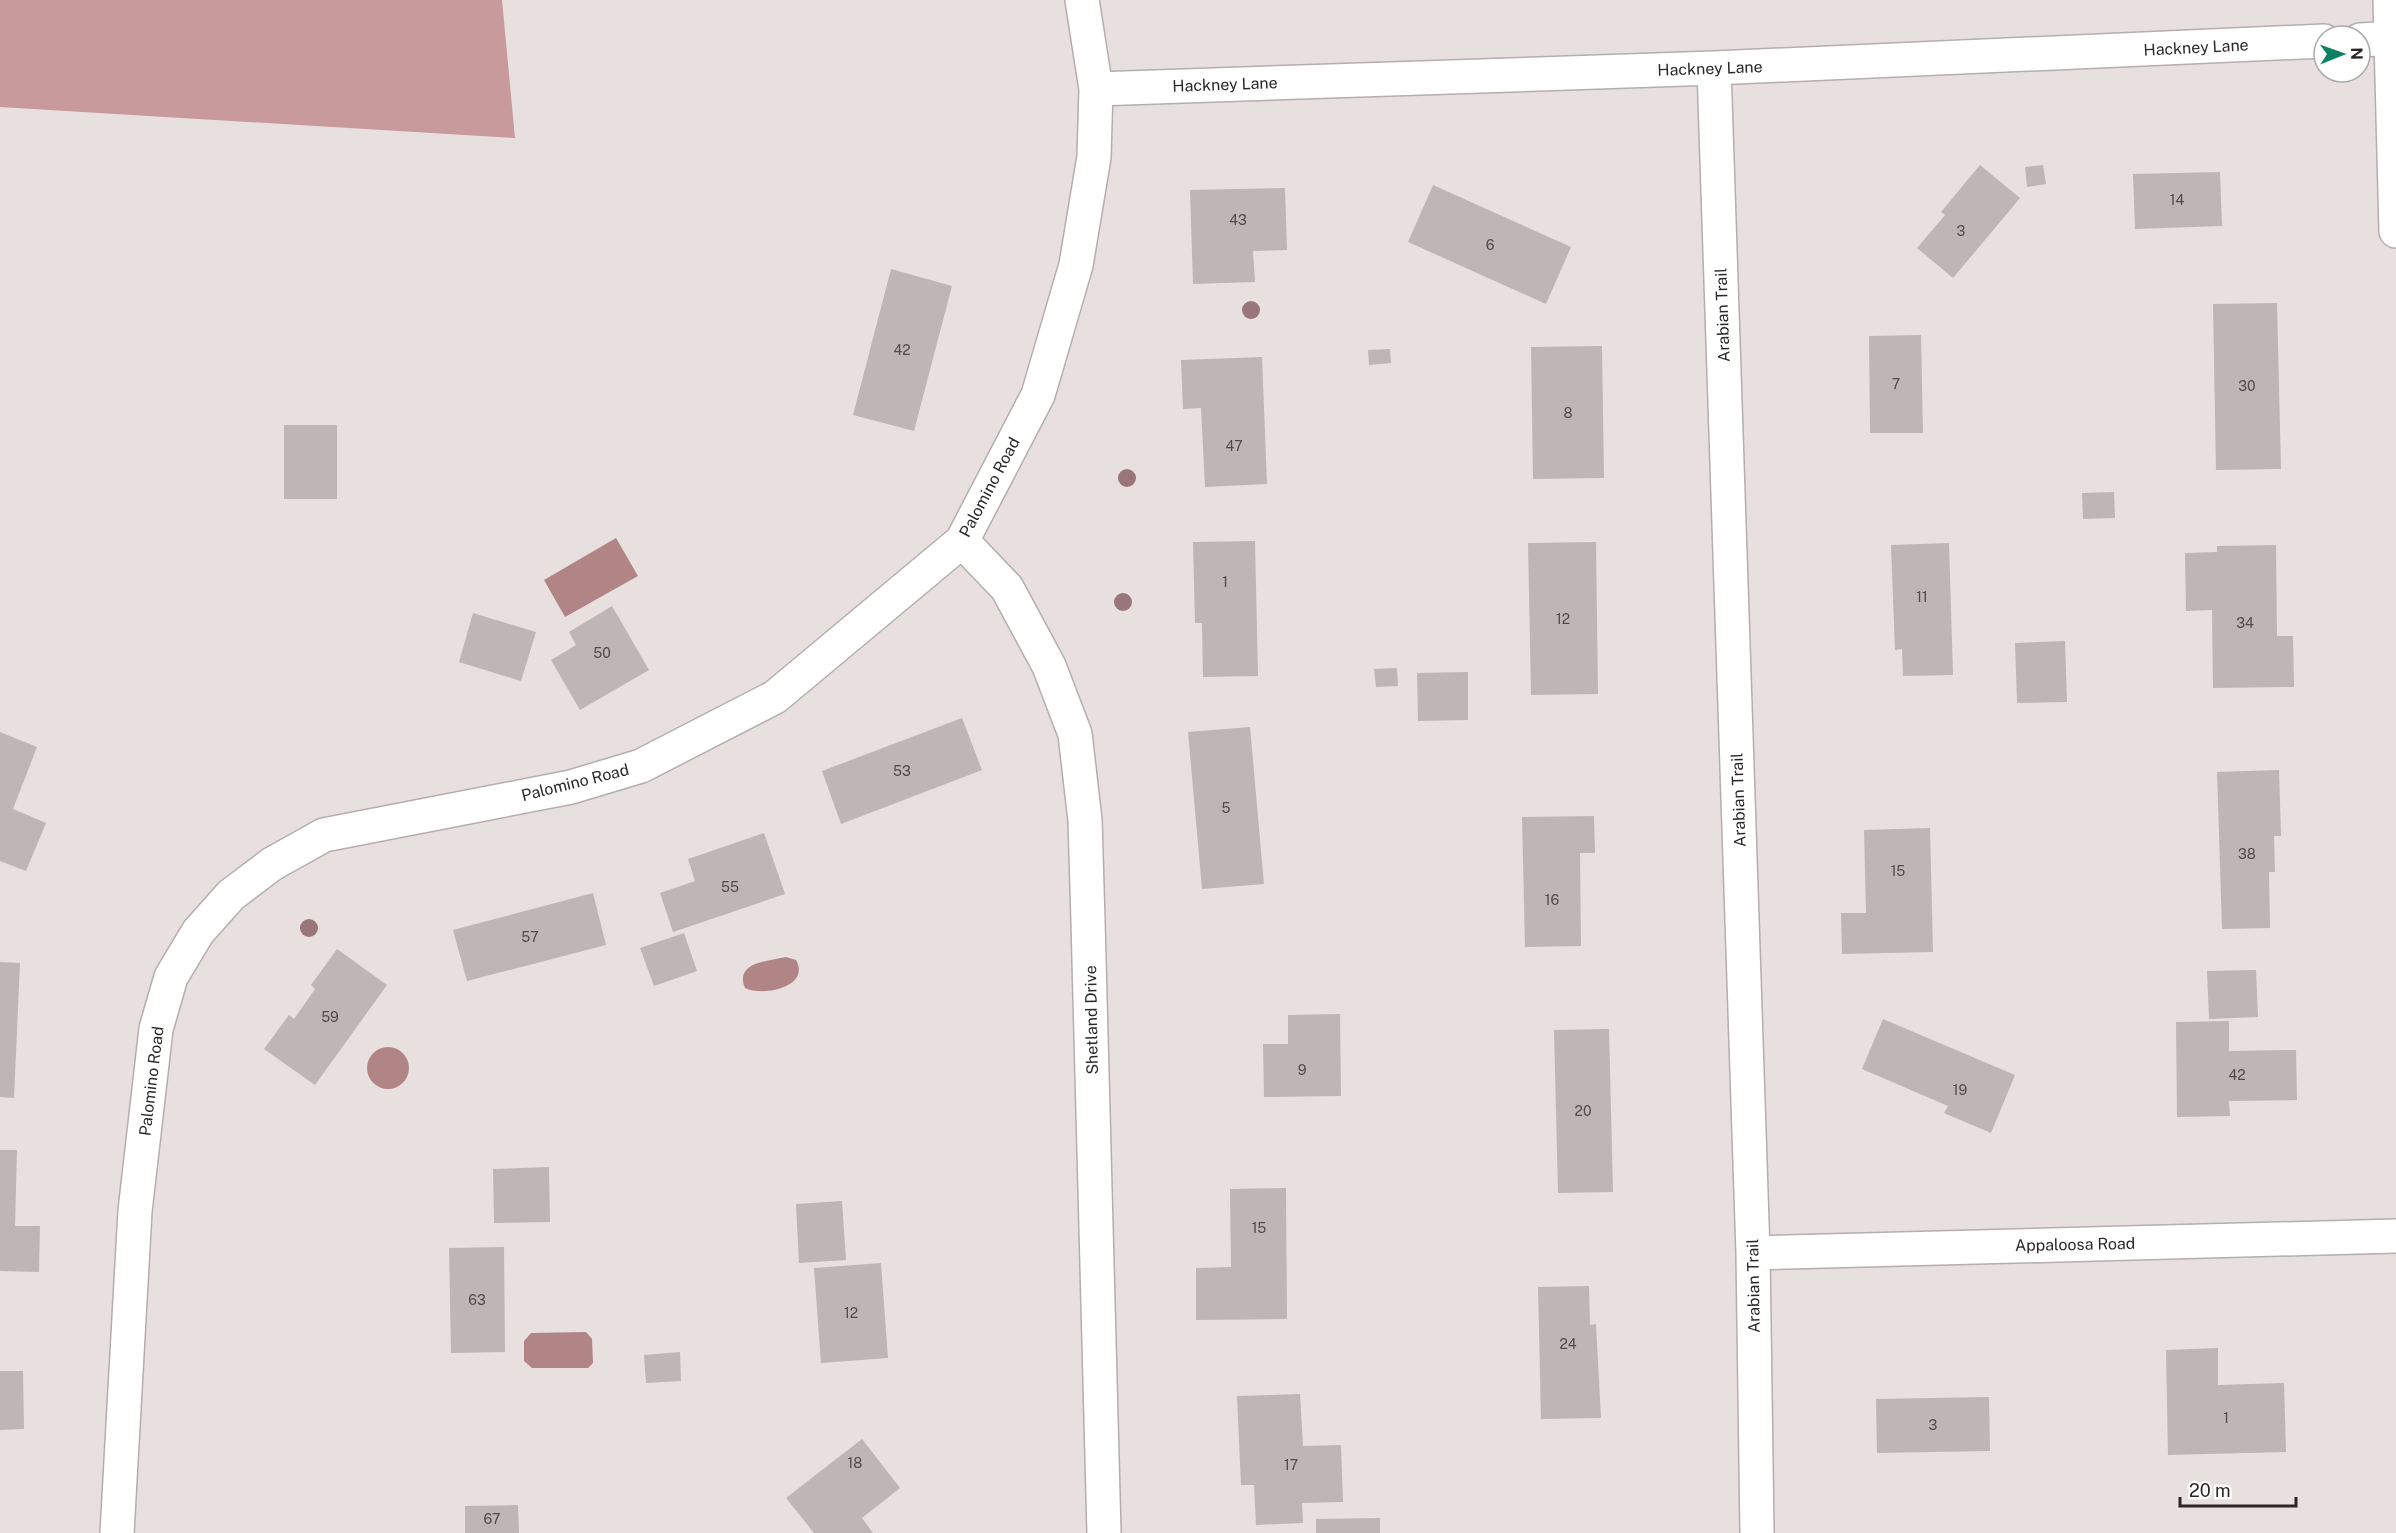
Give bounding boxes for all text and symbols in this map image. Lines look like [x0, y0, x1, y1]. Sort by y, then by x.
north arrow [2312, 24, 2372, 84]
street label: Hackney Lane [2143, 35, 2249, 60]
text: N [2347, 47, 2366, 60]
street label: Hackney Lane [1657, 57, 1763, 80]
street label: Hackney Lane [1172, 73, 1278, 96]
house number: 14 [2170, 192, 2184, 208]
house number: 43 [1229, 212, 1247, 228]
house number: 3 [1957, 223, 1966, 239]
house number: 6 [1486, 237, 1495, 253]
street label: Arabian Trail [1711, 267, 1734, 362]
house number: 42 [893, 342, 911, 358]
house number: 7 [1892, 376, 1900, 392]
house number: 30 [2238, 378, 2256, 394]
house number: 8 [1563, 405, 1573, 421]
street label: Palomino Road [955, 434, 1024, 540]
house number: 47 [1225, 438, 1243, 454]
house number: 1 [1222, 574, 1228, 590]
house number: 11 [1916, 589, 1928, 605]
house number: 12 [1556, 611, 1570, 627]
house number: 34 [2236, 615, 2254, 631]
house number: 50 [593, 645, 611, 661]
street label: Arabian Trail [1727, 752, 1750, 847]
street label: Palomino Road [519, 760, 631, 805]
house number: 53 [893, 763, 911, 779]
house number: 5 [1222, 800, 1231, 816]
house number: 38 [2238, 846, 2256, 862]
house number: 15 [1891, 863, 1905, 879]
house number: 55 [721, 879, 739, 895]
house number: 16 [1545, 892, 1559, 908]
house number: 57 [521, 929, 539, 945]
street label: Shetland Drive [1081, 965, 1102, 1075]
house number: 59 [321, 1009, 339, 1025]
street label: Palomino Road [135, 1025, 168, 1137]
house number: 9 [1298, 1062, 1307, 1078]
house number: 42 [2228, 1067, 2246, 1083]
house number: 19 [1953, 1082, 1967, 1098]
house number: 20 [1575, 1103, 1591, 1119]
house number: 15 [1252, 1220, 1266, 1236]
street label: Appaloosa Road [2015, 1234, 2135, 1255]
street label: Arabian Trail [1743, 1239, 1764, 1333]
house number: 63 [468, 1292, 486, 1308]
house number: 12 [844, 1305, 858, 1321]
house number: 24 [1559, 1336, 1577, 1352]
house number: 1 [2223, 1410, 2229, 1426]
house number: 3 [1929, 1417, 1938, 1433]
house number: 18 [848, 1455, 862, 1471]
house number: 17 [1284, 1457, 1298, 1473]
scale bar [2180, 1470, 2296, 1508]
text: 20 m [2189, 1480, 2231, 1501]
house number: 67 [484, 1511, 500, 1527]

